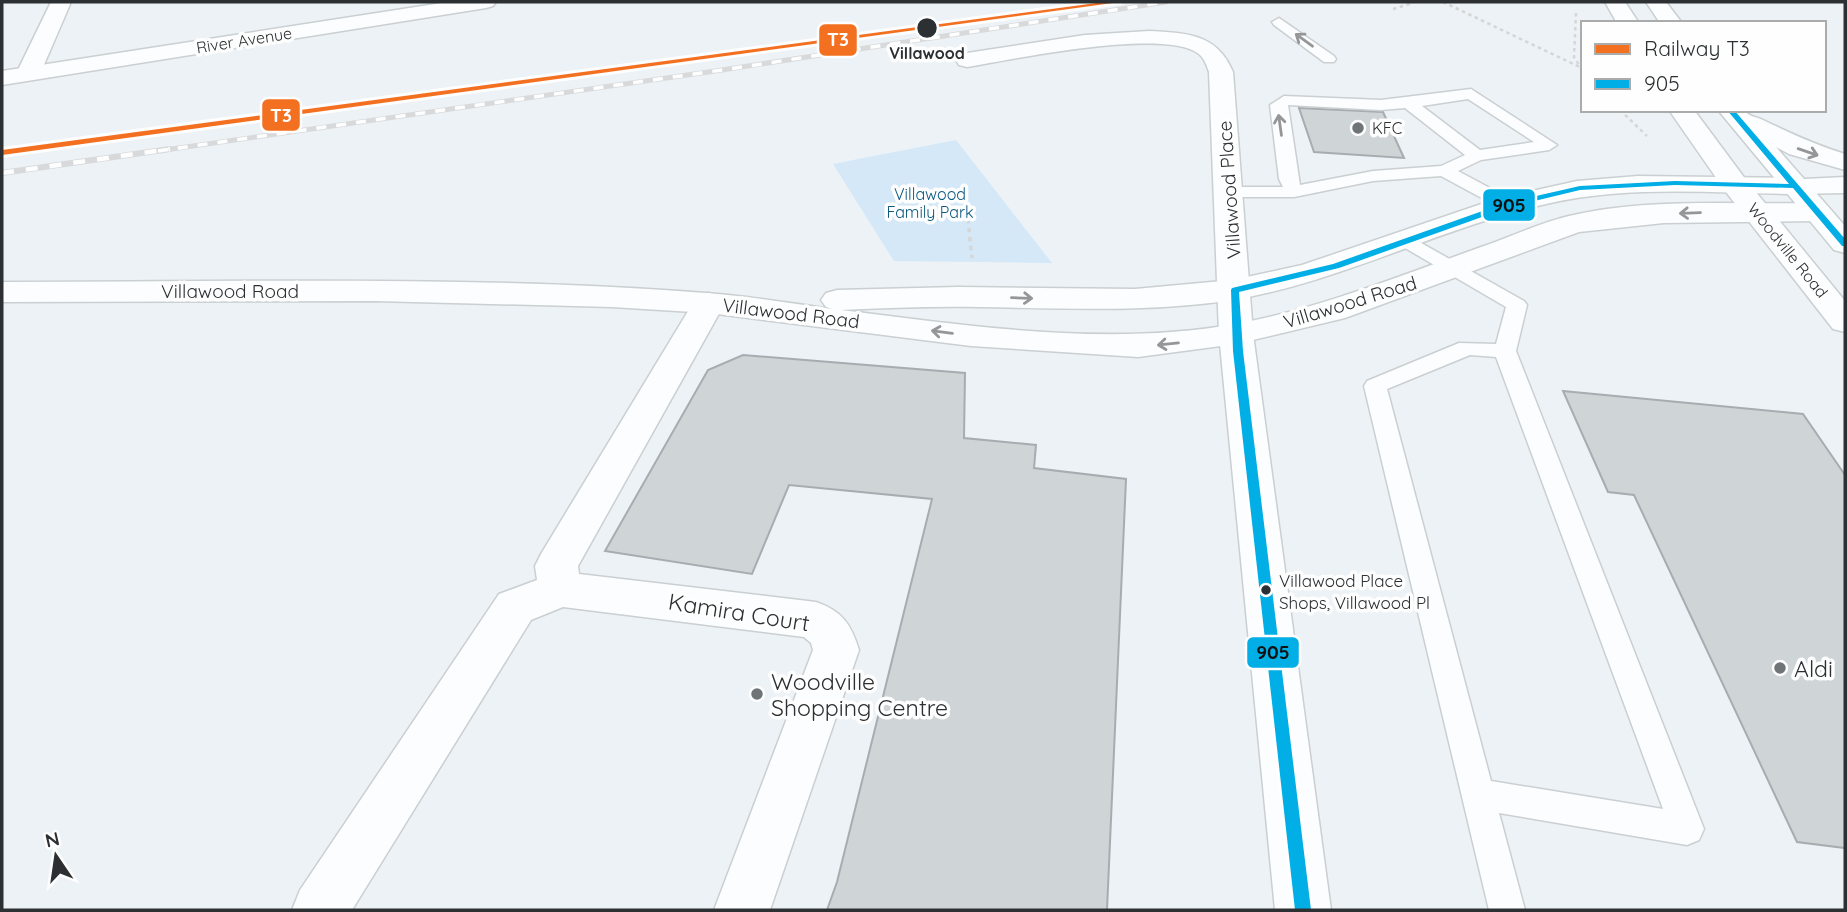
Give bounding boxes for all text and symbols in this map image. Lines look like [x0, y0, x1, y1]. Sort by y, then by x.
marker: Villawood [915, 16, 939, 40]
legend [1581, 21, 1826, 112]
street label: River Avenue [195, 23, 293, 57]
line badge: T3 [818, 23, 858, 57]
text: T3 [827, 27, 849, 51]
one-way arrow [1295, 33, 1314, 48]
text: Railway T3 [1644, 35, 1750, 61]
place label: Villawood [889, 43, 965, 63]
text: 905 [1644, 70, 1680, 96]
line badge: T3 [261, 98, 301, 132]
text: T3 [270, 103, 292, 127]
one-way arrow [1274, 114, 1287, 137]
place label: KFC [1372, 118, 1402, 138]
street label: Villawood Place [1212, 120, 1246, 260]
marker: KFC [1350, 120, 1366, 136]
one-way arrow [1797, 146, 1819, 159]
park label: Villawood Family Park [886, 184, 974, 222]
line badge: 905 [1482, 188, 1536, 222]
text: 905 [1492, 193, 1526, 217]
street label: Woodville Road [1744, 198, 1832, 302]
one-way arrow [1678, 207, 1701, 220]
street label: Villawood Road [1281, 270, 1419, 334]
street label: Villawood Road [161, 279, 299, 303]
one-way arrow [1011, 292, 1034, 305]
street label: Villawood Road [721, 293, 861, 333]
one-way arrow [931, 325, 953, 338]
one-way arrow [1158, 338, 1180, 351]
place label: Villawood Place Shops, Villawood Pl [1279, 570, 1430, 613]
marker: Villawood Place Shops, Villawood Pl [1259, 583, 1273, 597]
street label: Kamira Court [666, 587, 812, 638]
line badge: 905 [1246, 636, 1300, 669]
text: 905 [1256, 640, 1290, 664]
place label: Aldi [1794, 654, 1833, 683]
marker: Aldi [1772, 660, 1788, 676]
place label: Woodville Shopping Centre [771, 667, 948, 722]
marker: Woodville Shopping Centre [749, 686, 765, 702]
north arrow [21, 821, 91, 891]
text: N [43, 826, 62, 853]

